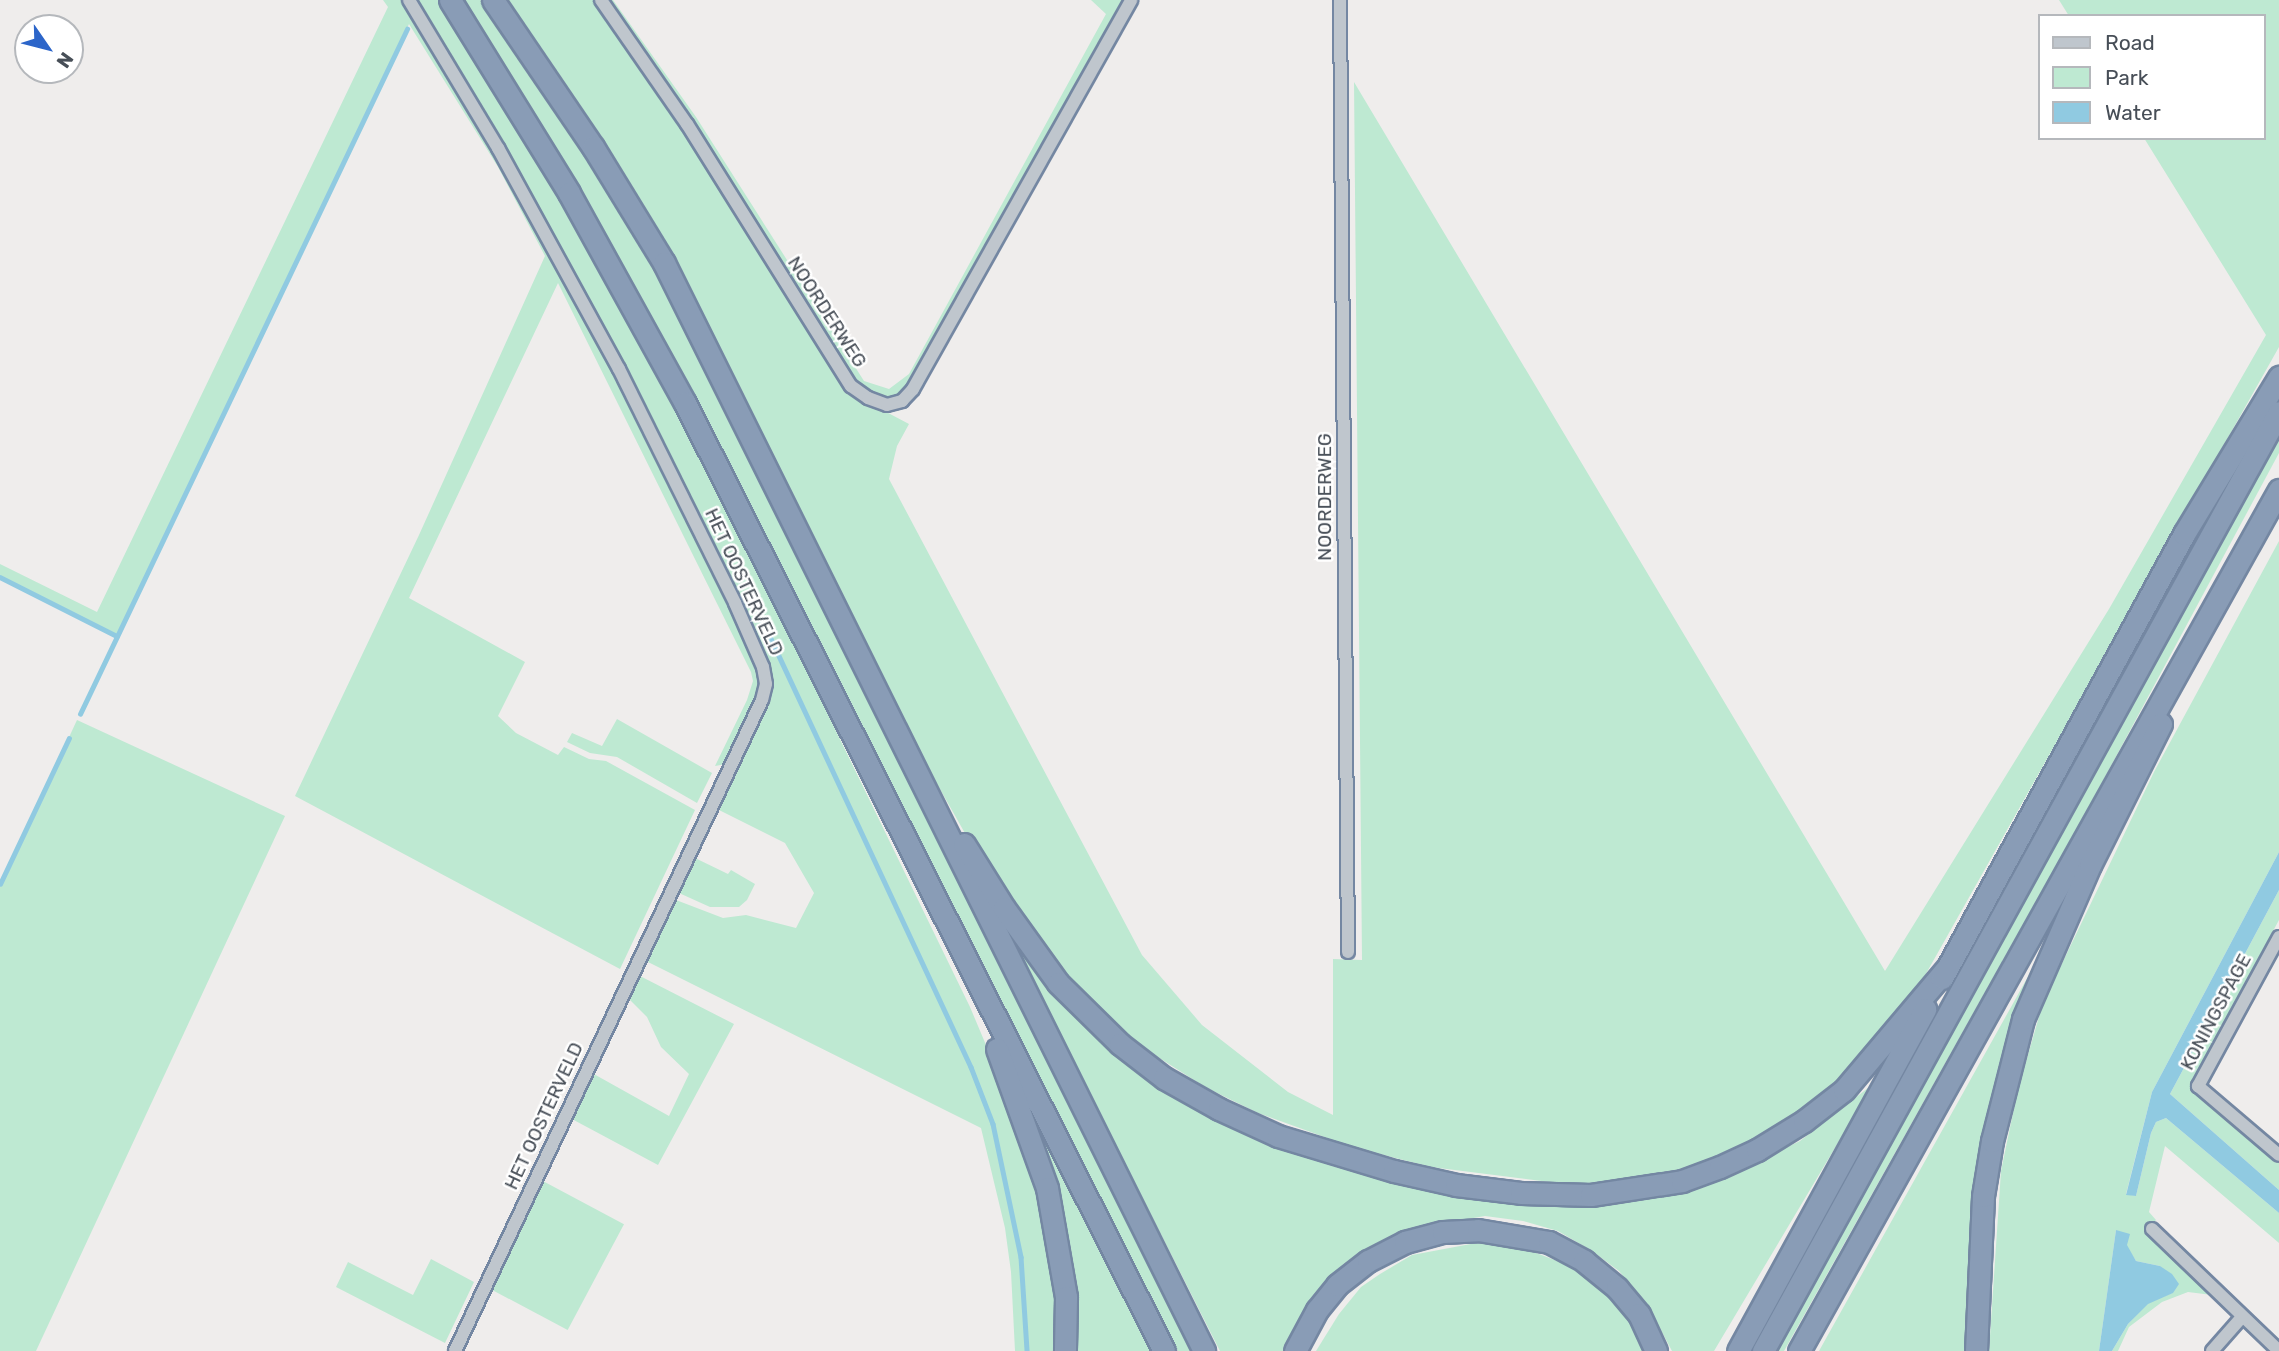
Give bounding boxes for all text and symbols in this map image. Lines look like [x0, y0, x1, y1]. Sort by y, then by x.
north arrow [14, 14, 84, 84]
legend [2038, 14, 2265, 140]
text: Road [2105, 30, 2155, 55]
text: N [52, 48, 78, 72]
text: Park [2105, 65, 2149, 90]
text: Water [2105, 100, 2161, 125]
street label: NOORDERWEG [783, 252, 871, 372]
street label: NOORDERWEG [1314, 433, 1336, 561]
street label: HET OOSTERVELD [700, 504, 788, 660]
street label: KONINGSPAGE [2176, 950, 2256, 1074]
street label: HET OOSTERVELD [500, 1038, 588, 1194]

